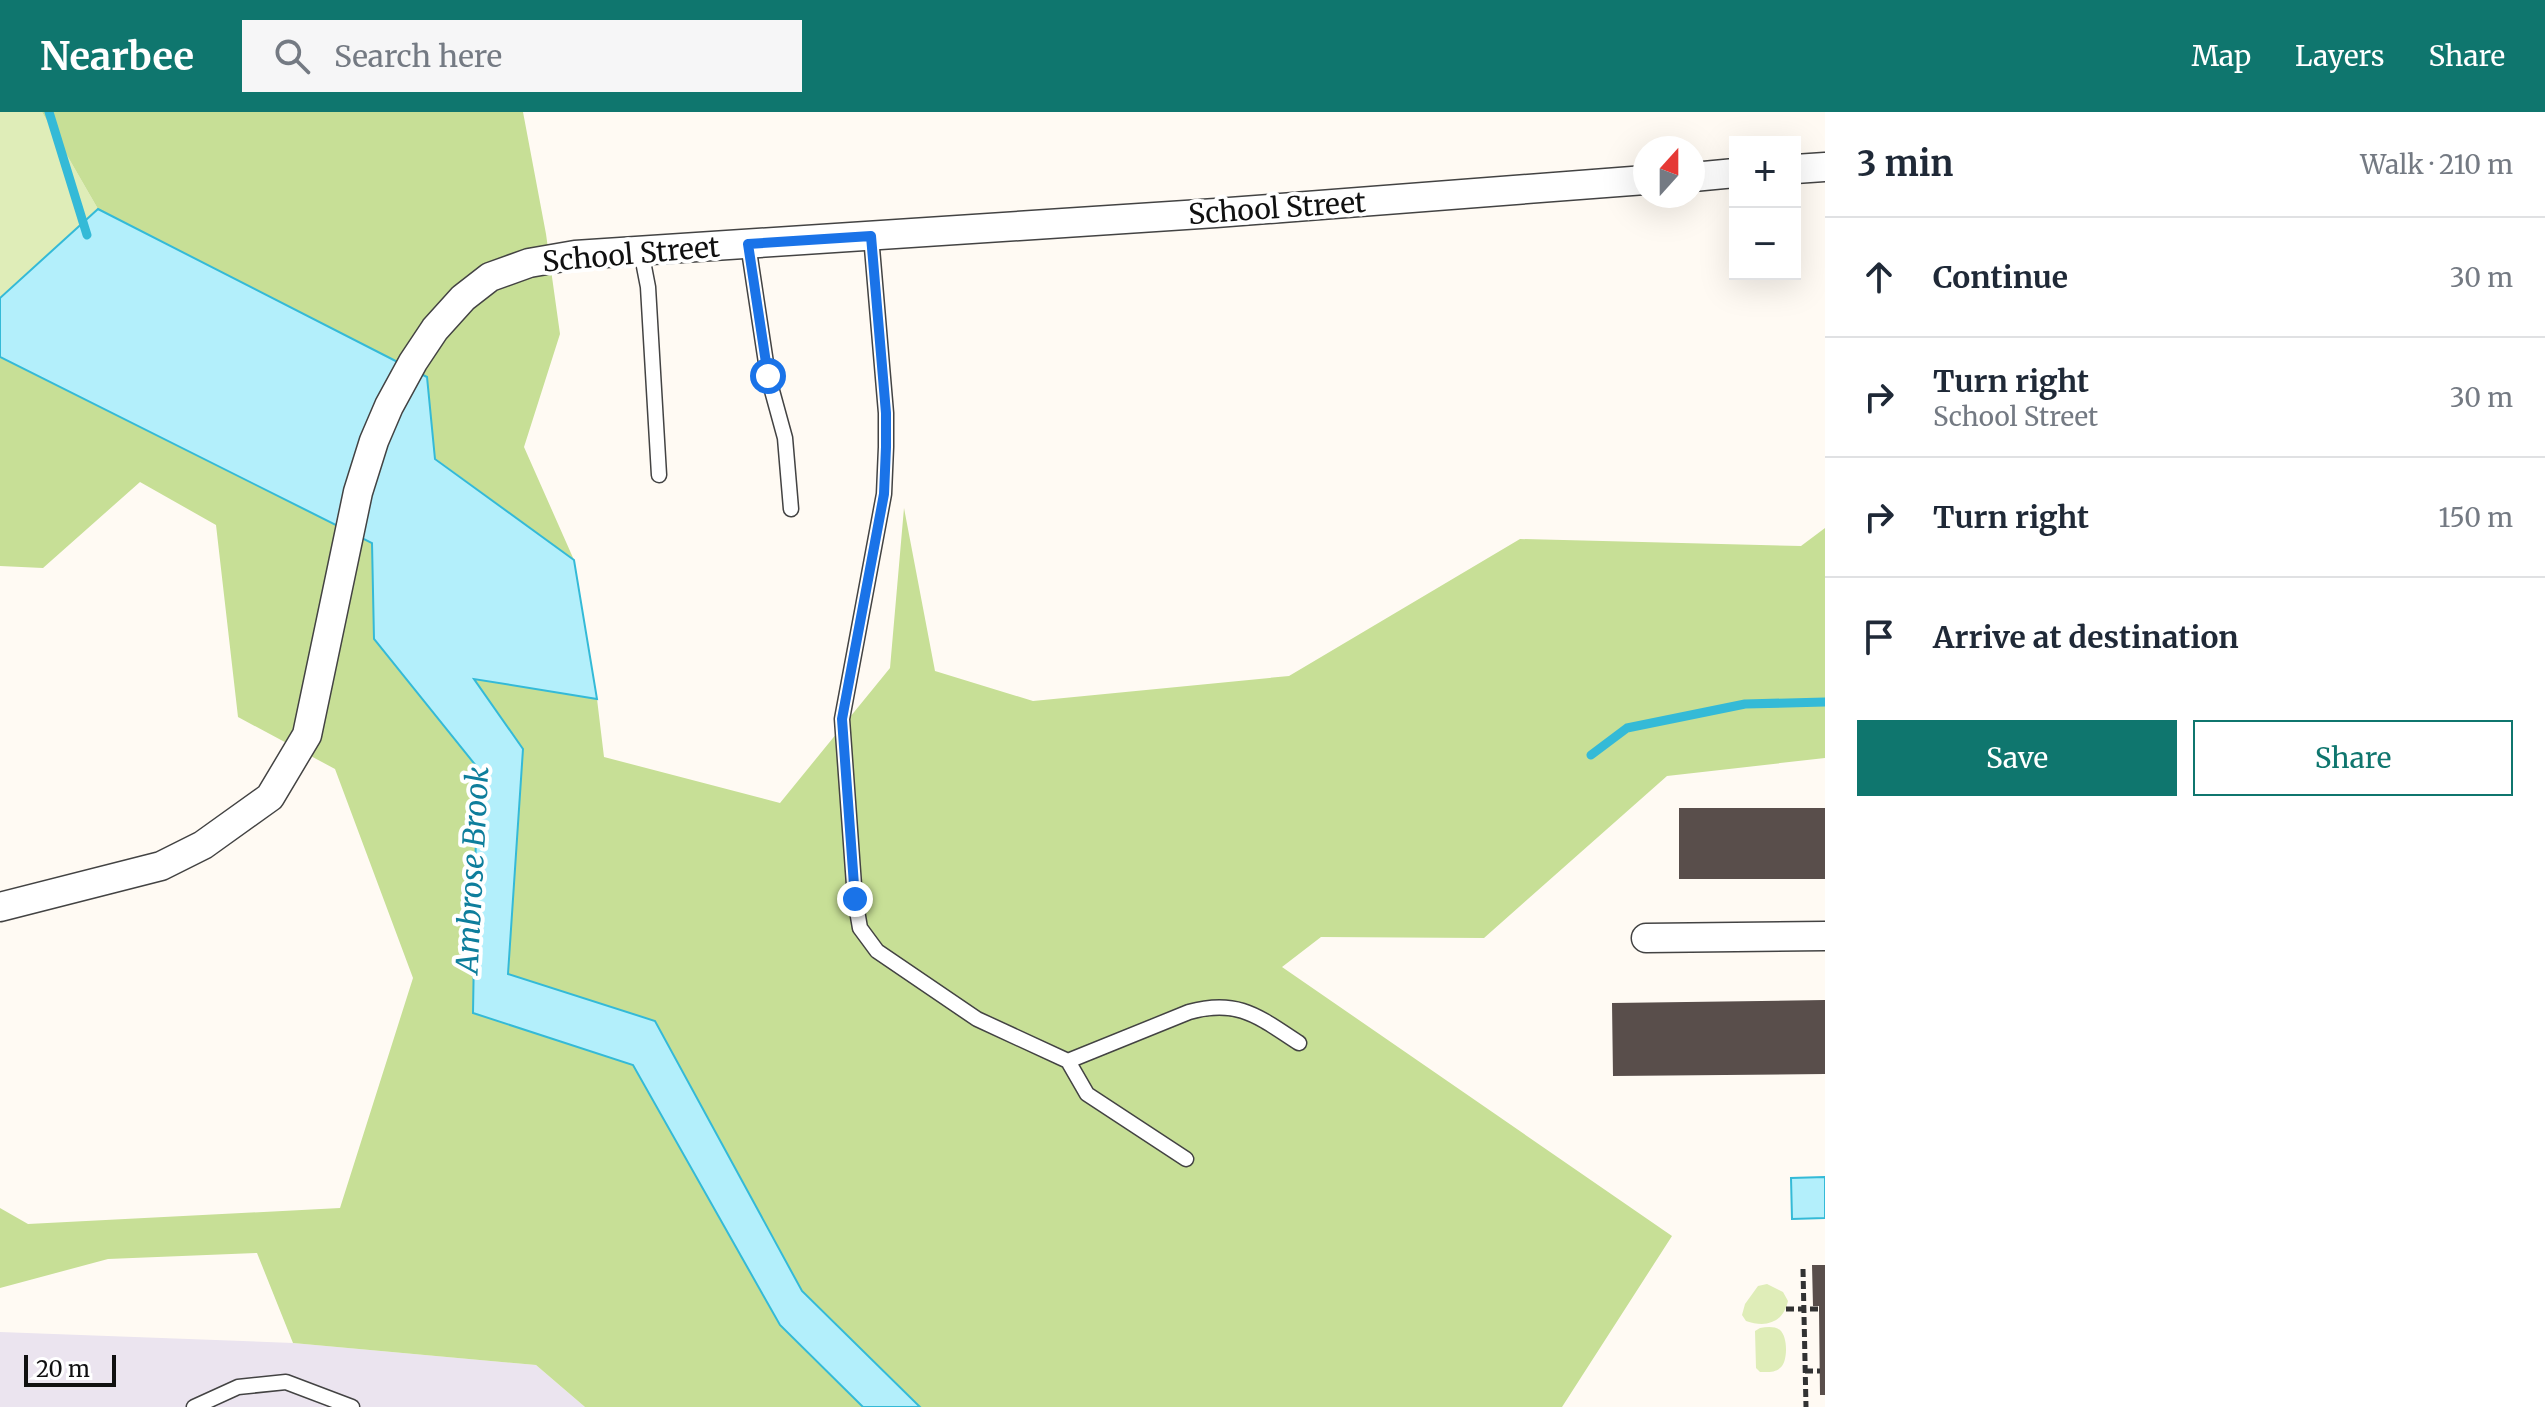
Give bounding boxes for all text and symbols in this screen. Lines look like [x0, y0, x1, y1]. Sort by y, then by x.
search box [242, 20, 802, 92]
text: Nearbee [40, 33, 194, 80]
icon: search [270, 34, 314, 78]
text: Search here [334, 37, 502, 75]
text: Map [2191, 38, 2251, 74]
text: Layers [2295, 38, 2384, 74]
text: Share [2428, 38, 2505, 74]
north arrow [1633, 136, 1705, 208]
map controls [1729, 136, 1801, 280]
button: + [1729, 136, 1801, 208]
text: 3 min [1857, 143, 1953, 185]
text: Walk · 210 m [2360, 148, 2513, 181]
street label: School Street [1187, 184, 1367, 232]
button: − [1729, 208, 1801, 280]
street label: School Street [541, 228, 721, 280]
icon: ahead [1857, 255, 1901, 299]
text: Continue [1933, 258, 2068, 296]
text: 30 m [2450, 261, 2513, 294]
route start [750, 358, 786, 394]
text: Turn right [1933, 362, 2089, 400]
icon: right [1857, 375, 1901, 419]
text: 30 m [2450, 381, 2513, 414]
text: School Street [1933, 400, 2098, 433]
icon: right [1857, 495, 1901, 539]
text: Turn right [1933, 498, 2089, 536]
text: 150 m [2439, 501, 2513, 534]
icon: arrive [1857, 615, 1901, 659]
text: Arrive at destination [1933, 618, 2239, 656]
button: Save [1857, 720, 2177, 796]
button: Share [2193, 720, 2513, 796]
water label: Ambrose Brook [448, 765, 496, 976]
route end [837, 881, 873, 917]
scale bar [24, 1351, 116, 1387]
text: 20 m [36, 1355, 90, 1383]

